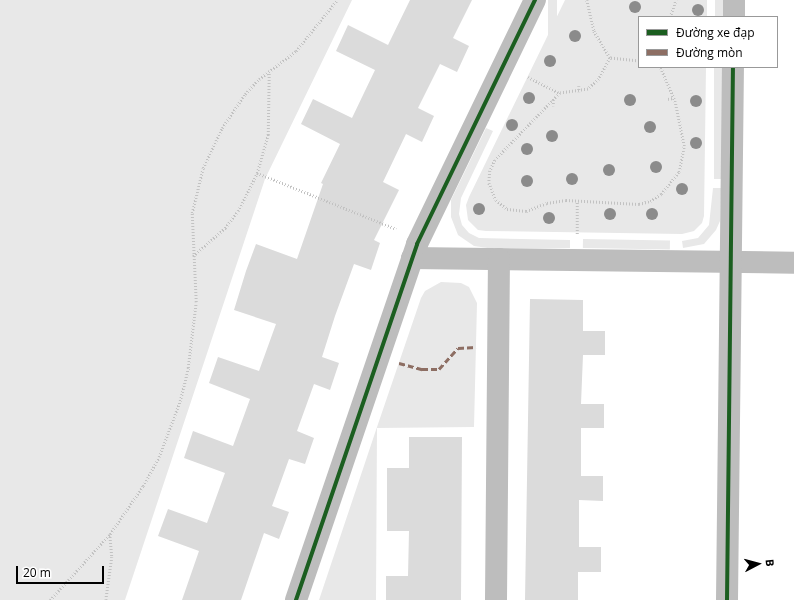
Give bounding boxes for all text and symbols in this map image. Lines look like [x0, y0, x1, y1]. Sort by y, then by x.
legend [638, 16, 778, 68]
text: Đường xe đạp [676, 24, 755, 41]
text: Đường mòn [676, 44, 743, 61]
north arrow [738, 544, 778, 584]
scale bar [18, 558, 106, 584]
text: B [763, 558, 778, 567]
text: 20 m [23, 564, 51, 581]

